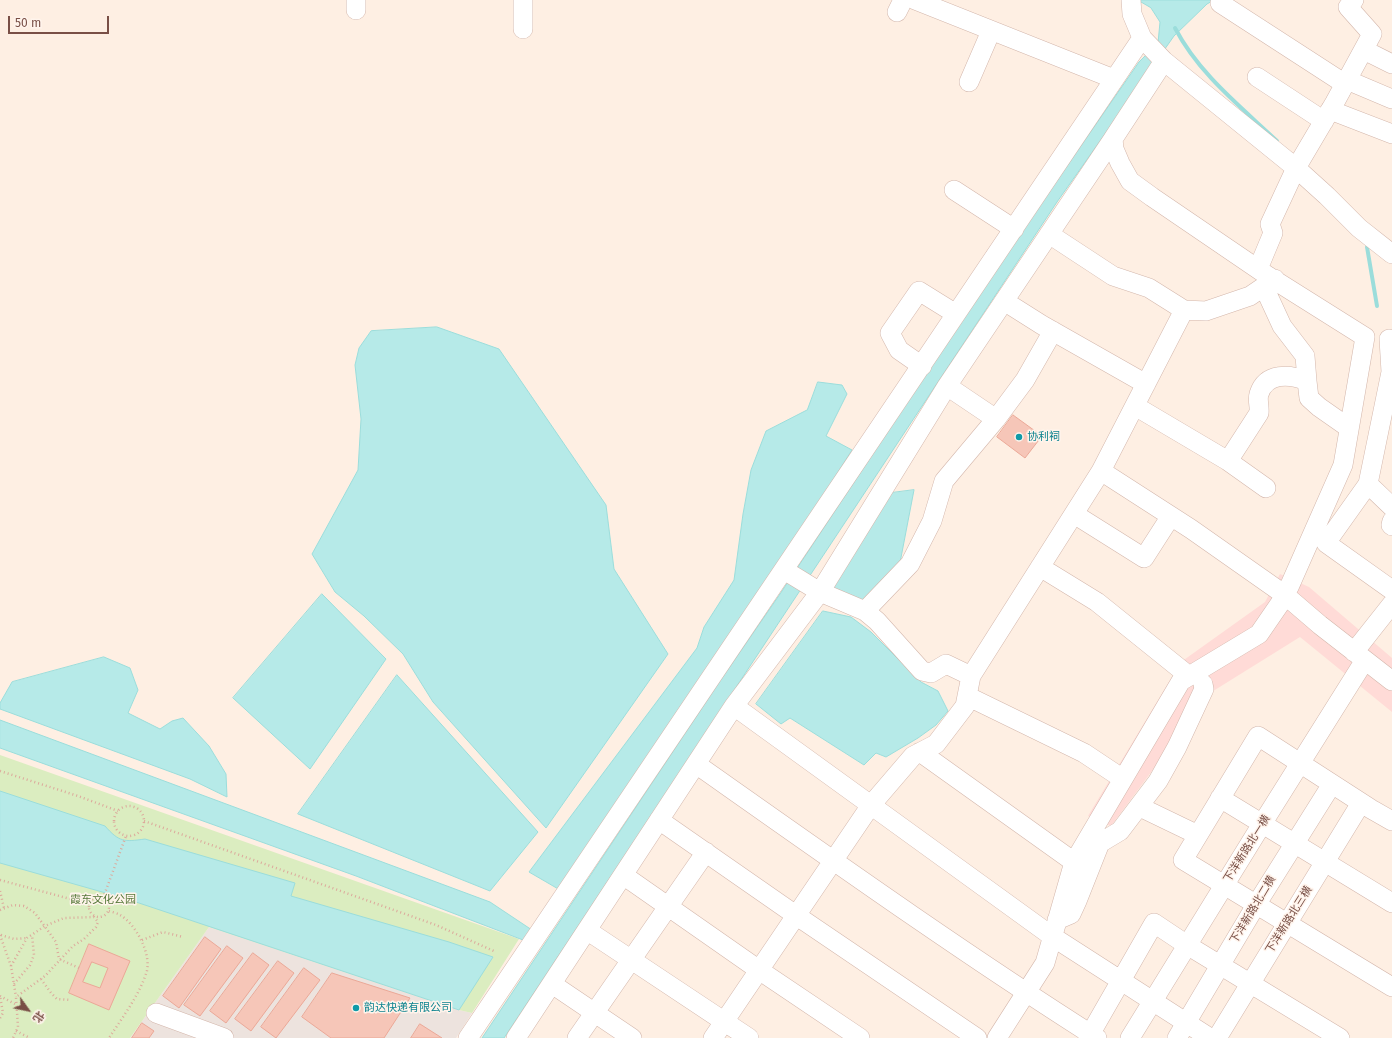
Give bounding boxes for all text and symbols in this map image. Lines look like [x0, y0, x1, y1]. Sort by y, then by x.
scale bar [10, 8, 111, 34]
text: 50 m [15, 16, 41, 30]
place label: 协利祠 [1027, 430, 1060, 444]
marker: 协利祠 [1014, 432, 1024, 442]
street label: 下洋新路北一横 [1221, 813, 1273, 885]
street label: 下洋新路北二横 [1228, 874, 1278, 946]
street label: 下洋新路北三横 [1263, 884, 1315, 956]
park label: 霞东文化公园 [70, 893, 136, 907]
north arrow [8, 990, 48, 1030]
place label: 韵达快递有限公司 [364, 1001, 452, 1015]
marker: 韵达快递有限公司 [351, 1003, 361, 1013]
text: 北 [30, 1009, 47, 1025]

